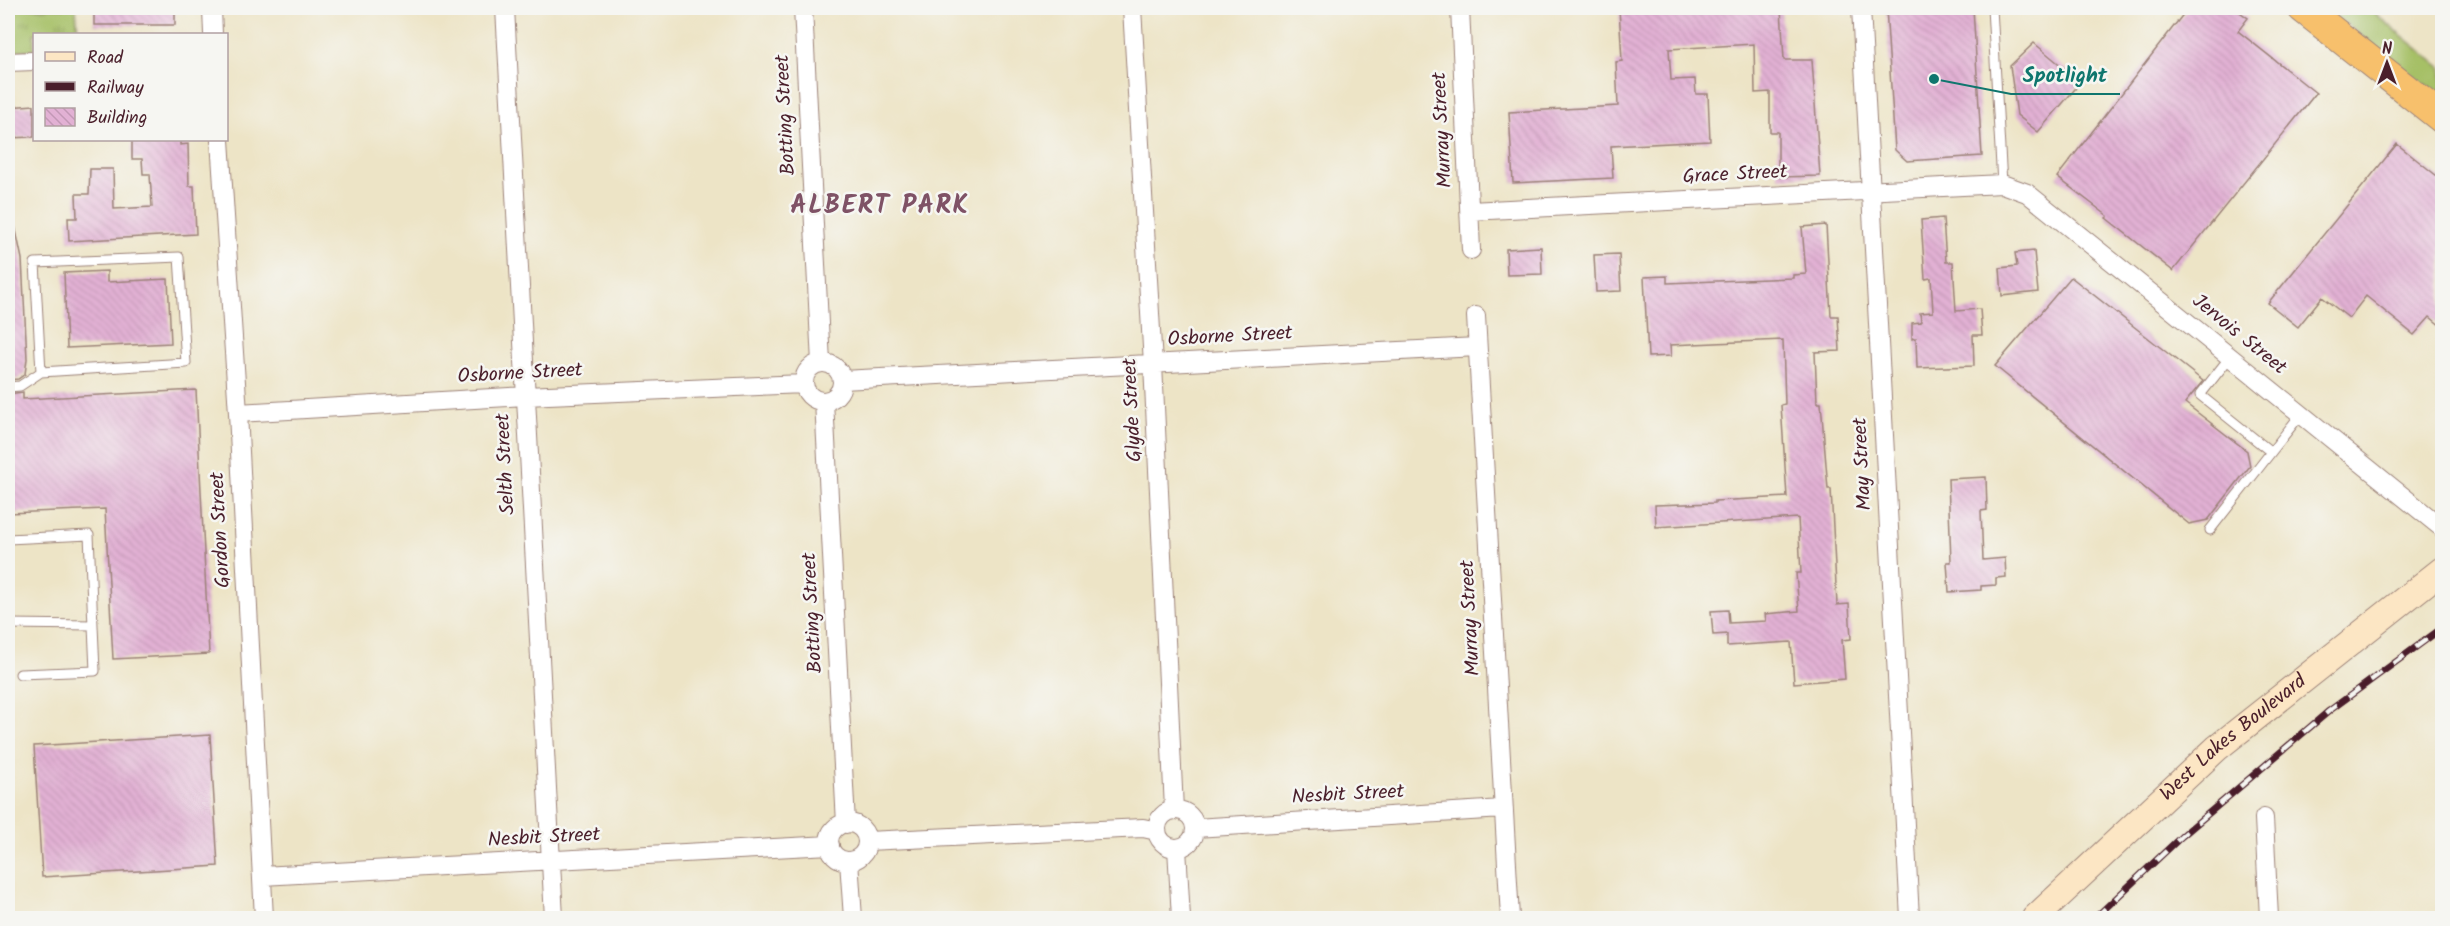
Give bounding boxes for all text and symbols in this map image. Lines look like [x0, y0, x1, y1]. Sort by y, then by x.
legend [33, 33, 228, 141]
north arrow [2357, 33, 2417, 93]
text: N [2382, 37, 2392, 62]
text: Road [87, 44, 124, 73]
street label: Botting Street [767, 54, 805, 176]
callout: Spotlight [2011, 55, 2120, 94]
text: Spotlight [2023, 60, 2108, 93]
street label: Murray Street [1424, 71, 1462, 189]
text: Railway [87, 74, 144, 103]
text: Building [87, 104, 147, 133]
street label: Grace Street [1682, 156, 1788, 194]
district label: ALBERT PARK [790, 185, 970, 227]
street label: Jervois Street [2184, 287, 2294, 384]
street label: Osborne Street [1167, 318, 1294, 356]
street label: Osborne Street [457, 355, 584, 393]
street label: Glyde Street [1114, 357, 1152, 463]
street label: Selth Street [487, 412, 525, 516]
street label: May Street [1845, 416, 1881, 511]
street label: Gordon Street [202, 471, 240, 589]
street label: Botting Street [794, 552, 832, 674]
street label: Murray Street [1452, 559, 1490, 677]
street label: West Lakes Boulevard [2153, 666, 2315, 810]
street label: Nesbit Street [1291, 776, 1405, 814]
street label: Nesbit Street [487, 819, 601, 857]

